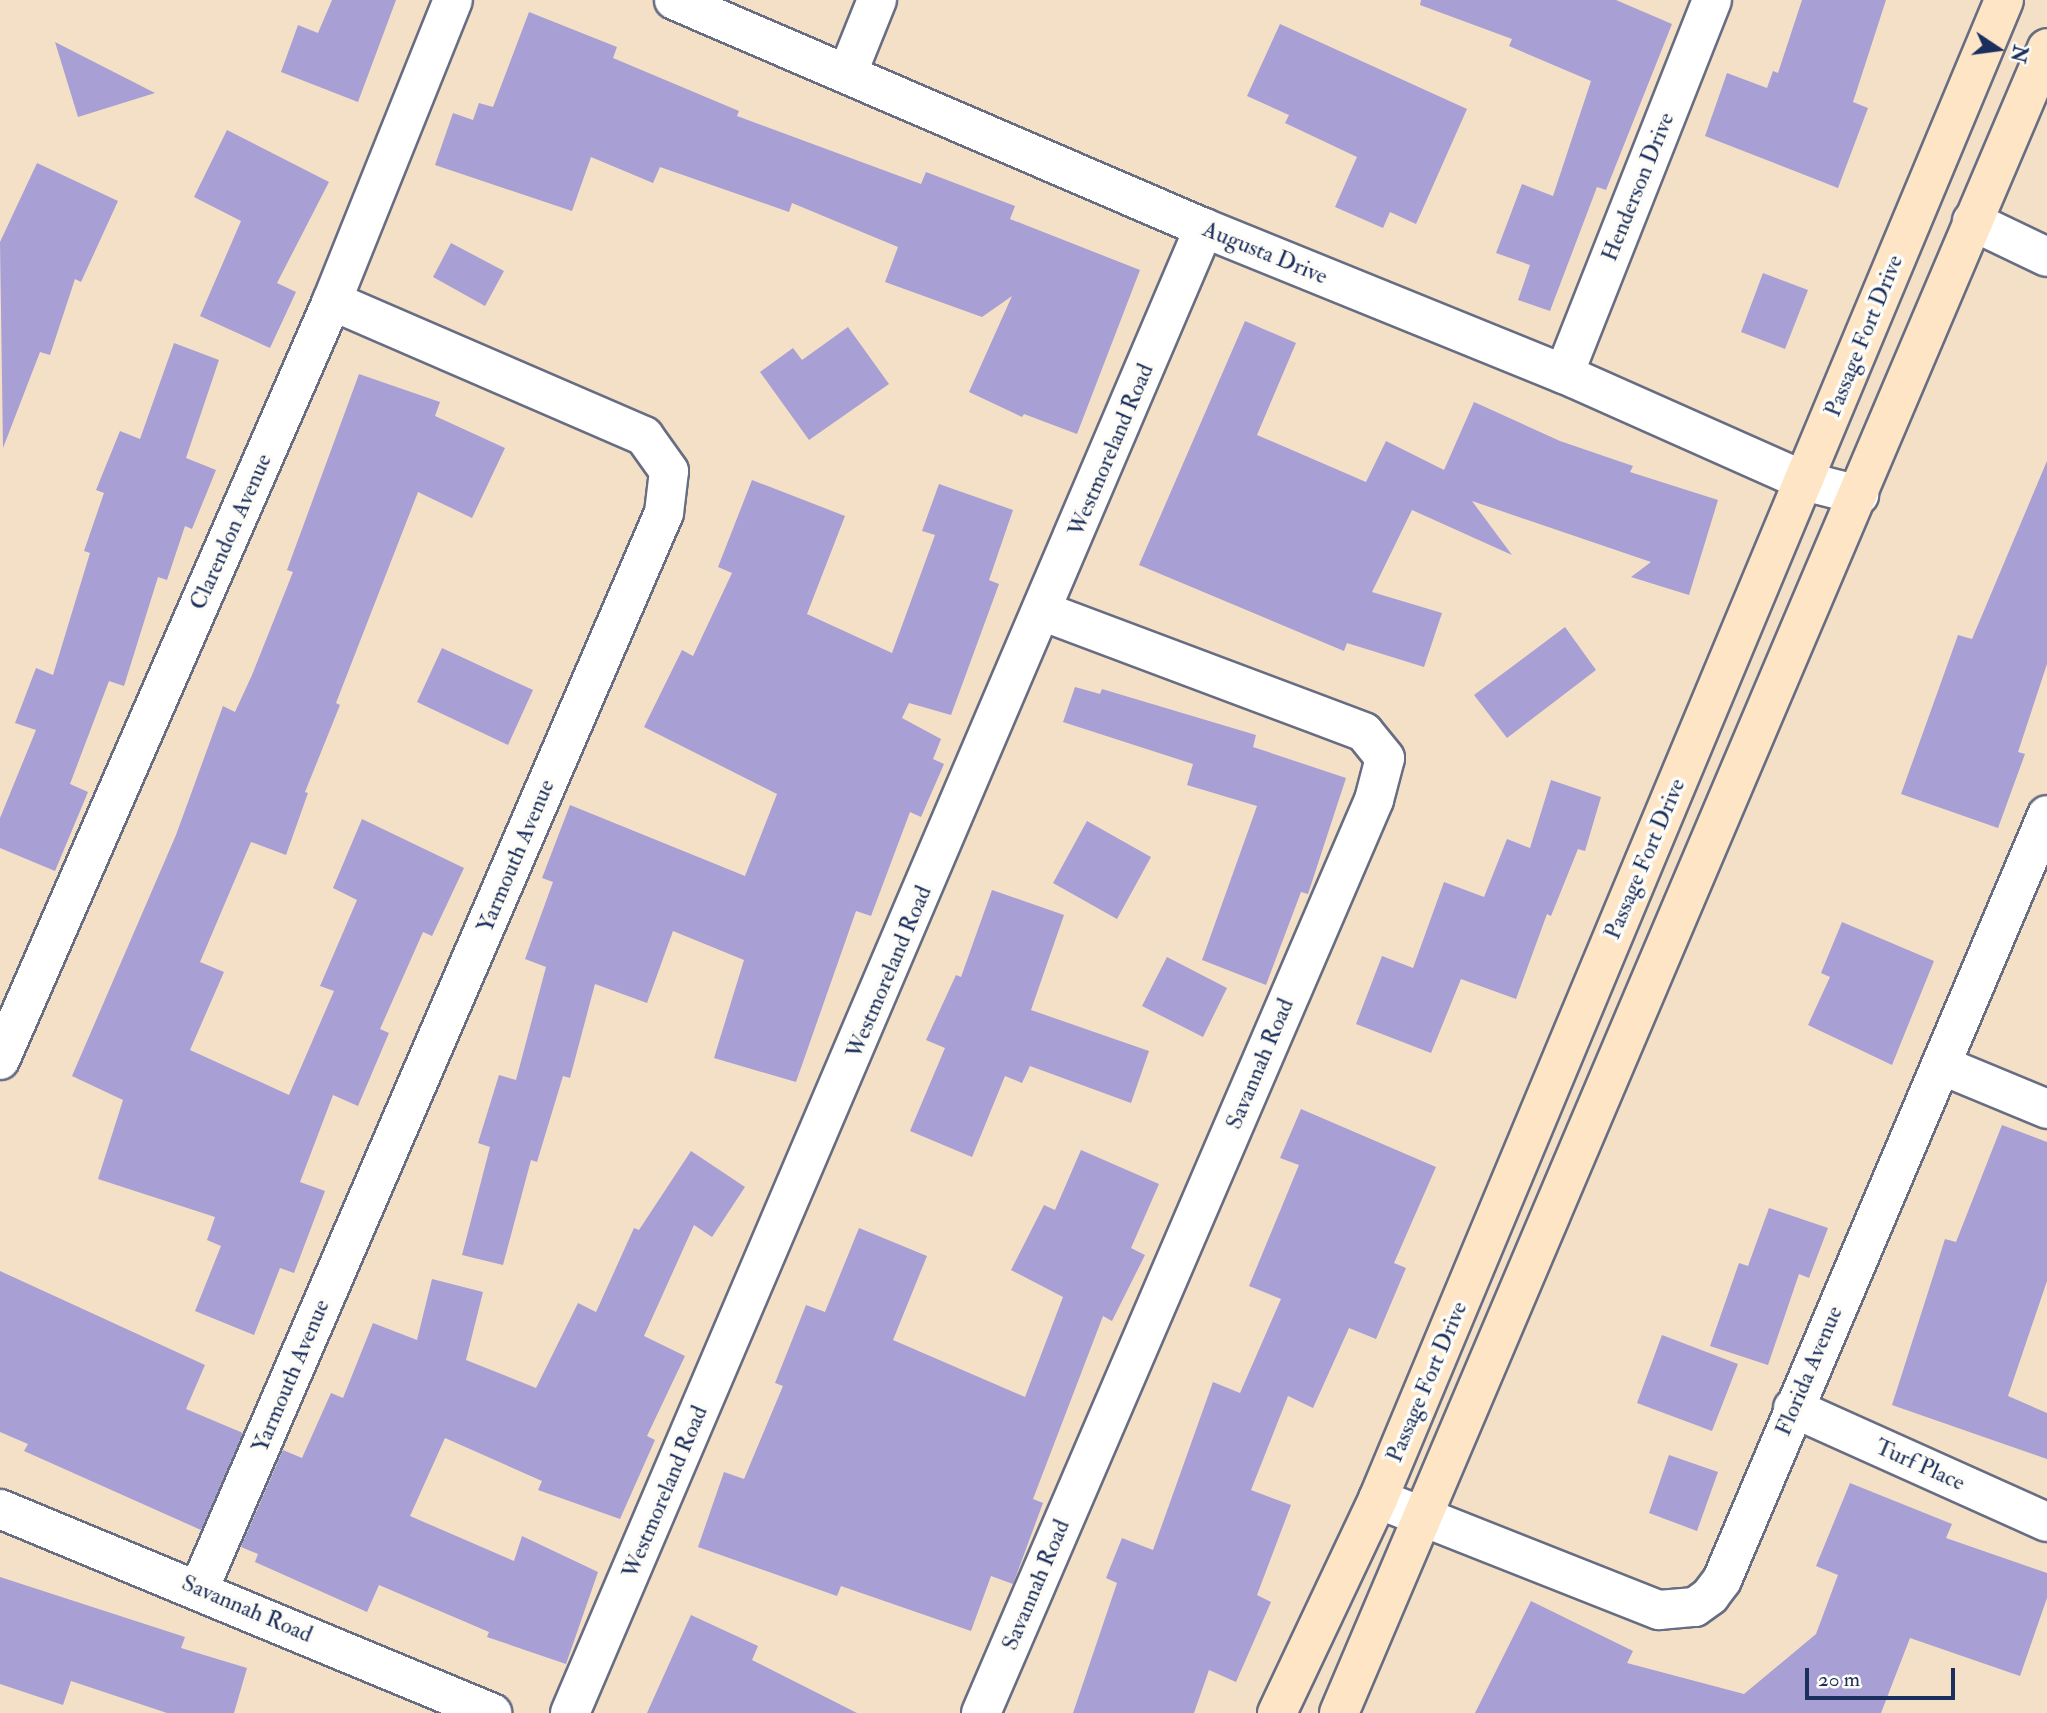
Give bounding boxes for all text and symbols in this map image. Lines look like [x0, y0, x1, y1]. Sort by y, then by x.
north arrow [1963, 14, 2033, 84]
text: N [2005, 43, 2032, 65]
street label: Henderson Drive [1596, 109, 1680, 265]
street label: Augusta Drive [1199, 215, 1331, 291]
street label: Passage Fort Drive [1819, 251, 1909, 421]
street label: Westmoreland Road [1062, 360, 1160, 540]
street label: Clarendon Avenue [184, 450, 278, 614]
street label: Yarmouth Avenue [471, 775, 561, 937]
street label: Passage Fort Drive [1599, 775, 1691, 943]
street label: Westmoreland Road [840, 882, 938, 1062]
street label: Savannah Road [1220, 994, 1300, 1134]
street label: Yarmouth Avenue [246, 1295, 336, 1457]
street label: Passage Fort Drive [1381, 1298, 1473, 1466]
street label: Florida Avenue [1769, 1302, 1849, 1440]
street label: Westmoreland Road [616, 1402, 714, 1582]
street label: Turf Place [1871, 1433, 1969, 1497]
street label: Savannah Road [996, 1515, 1076, 1655]
street label: Savannah Road [177, 1569, 317, 1649]
scale bar [1809, 1654, 1960, 1698]
text: 20 m [1818, 1666, 1860, 1693]

